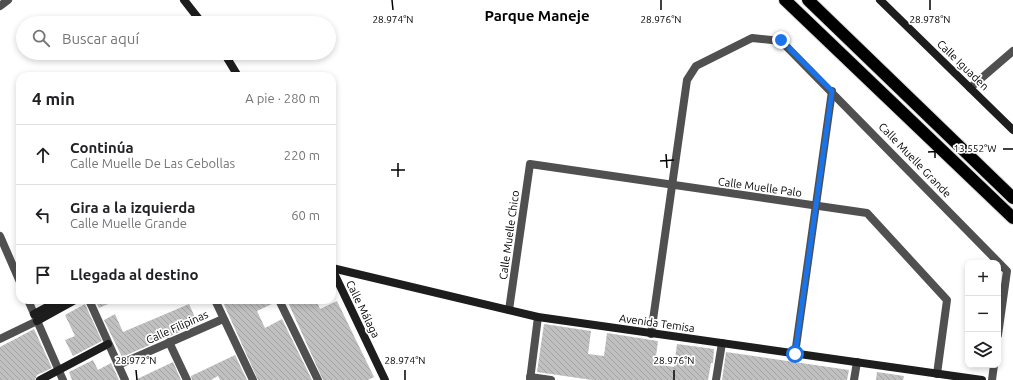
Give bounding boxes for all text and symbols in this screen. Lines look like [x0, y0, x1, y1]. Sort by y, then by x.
district label: Parque Maneje [484, 7, 590, 24]
text: 28.974°N [372, 14, 414, 25]
text: 28.976°N [640, 14, 682, 25]
text: 28.978°N [909, 14, 951, 25]
search box [16, 16, 336, 60]
icon: search [30, 27, 52, 49]
text: Buscar aquí [62, 30, 139, 47]
route end [772, 31, 790, 49]
street label: Calle Iguaden [935, 38, 991, 92]
text: 4 min [32, 89, 75, 108]
text: A pie · 280 m [245, 91, 320, 105]
street label: Calle Muelle Grande [876, 120, 954, 200]
text: Continúa [70, 139, 134, 156]
text: 13.552°W [953, 143, 997, 154]
icon: ahead [32, 144, 54, 166]
text: 220 m [284, 148, 320, 162]
text: Calle Muelle De Las Cebollas [70, 156, 235, 170]
street label: Calle Muelle Palo [717, 175, 803, 199]
street label: Calle Muelle Chico [497, 189, 521, 281]
text: Gira a la izquierda [70, 199, 196, 216]
icon: left [32, 204, 54, 226]
text: 60 m [291, 208, 320, 222]
text: Calle Muelle Grande [70, 216, 187, 230]
map controls [965, 260, 1001, 368]
button: + [965, 260, 1001, 296]
icon: arrive [32, 264, 54, 286]
text: Llegada al destino [70, 266, 199, 283]
street label: Calle Málaga [344, 278, 382, 340]
button: − [965, 296, 1001, 332]
street label: Calle Filipinas [144, 308, 210, 346]
street label: Avenida Temisa [618, 312, 696, 334]
button: layers [965, 332, 1001, 368]
route start [786, 345, 804, 363]
text: 28.972°N [115, 355, 157, 366]
text: 28.974°N [384, 355, 426, 366]
text: 28.976°N [653, 355, 695, 366]

